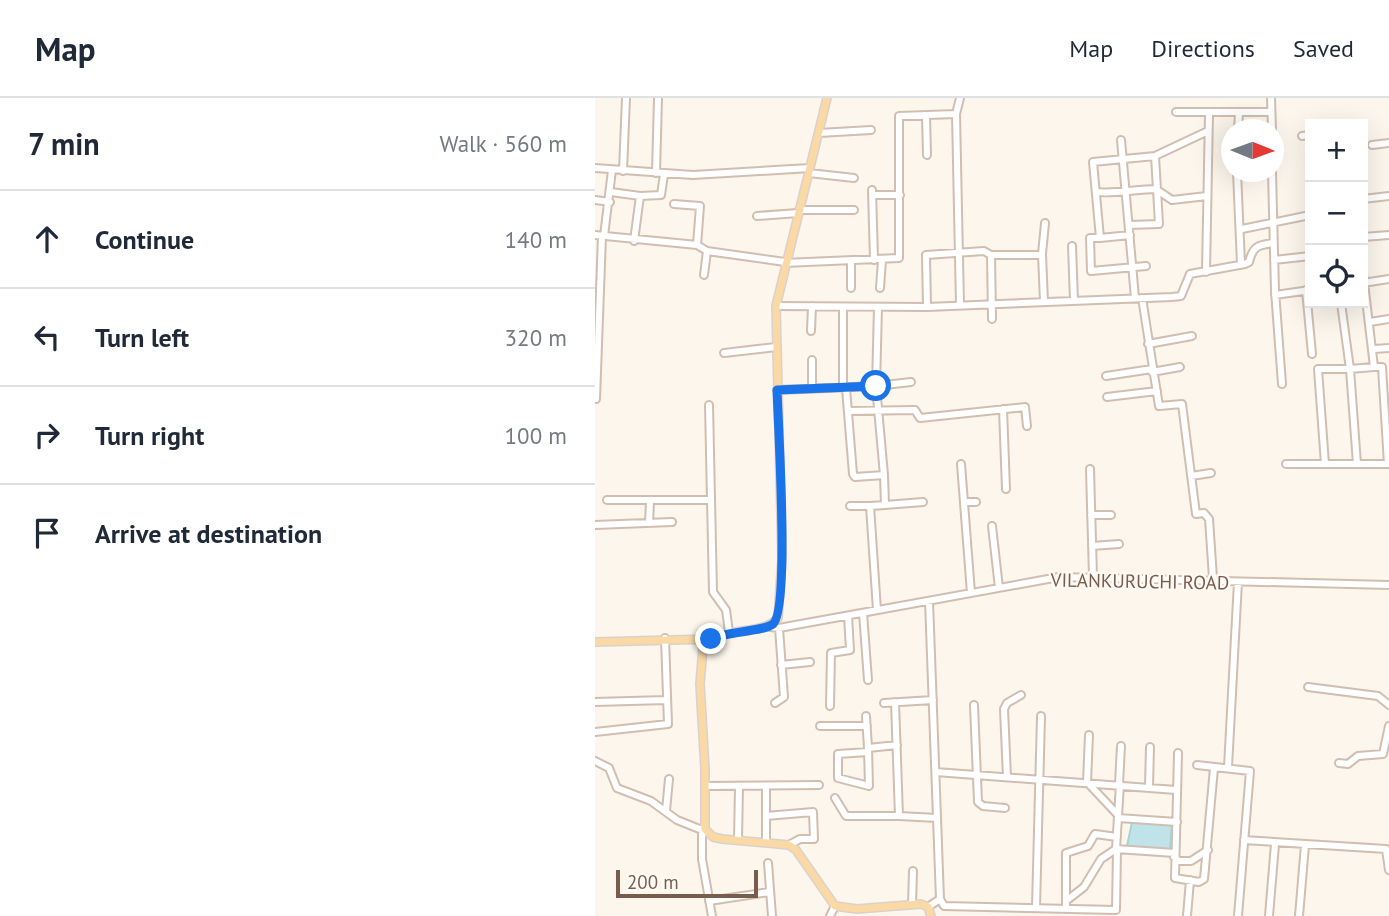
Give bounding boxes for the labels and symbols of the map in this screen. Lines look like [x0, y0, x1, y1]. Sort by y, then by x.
north arrow [1221, 119, 1284, 182]
route start [860, 370, 891, 401]
street label: VILANKURUCHI ROAD [1050, 567, 1229, 595]
route end [695, 623, 726, 654]
scale bar [616, 867, 758, 899]

